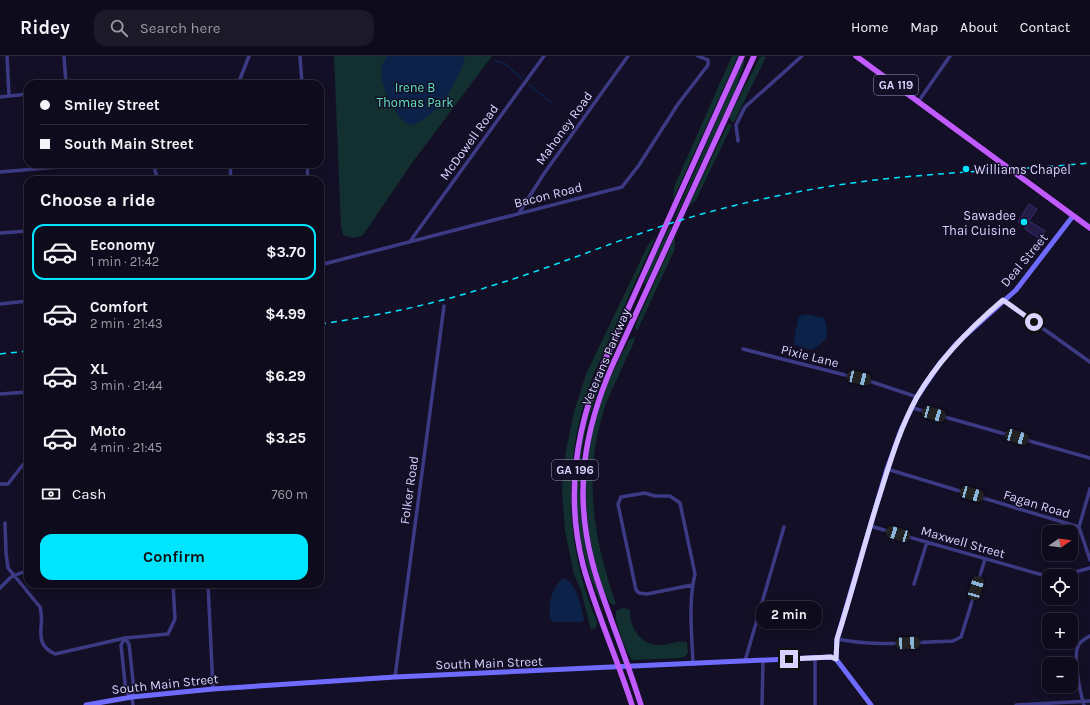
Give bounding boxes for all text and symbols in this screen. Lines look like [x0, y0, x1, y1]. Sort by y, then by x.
search box [94, 10, 374, 46]
text: Ridey [20, 17, 70, 39]
icon: search [108, 17, 130, 39]
text: Search here [140, 19, 220, 37]
text: Home [851, 19, 888, 36]
text: Map [910, 19, 938, 36]
text: About [960, 19, 998, 36]
text: Contact [1020, 19, 1070, 36]
road number: GA 119 [874, 75, 918, 95]
park label: Irene B Thomas Park [376, 80, 454, 110]
street label: Mahoney Road [532, 89, 596, 167]
text: Smiley Street [64, 96, 160, 114]
street label: McDowell Road [437, 101, 501, 183]
text: South Main Street [64, 135, 194, 153]
place label: Williams Chapel [974, 162, 1071, 177]
marker: Williams Chapel [961, 164, 971, 174]
street label: Bacon Road [512, 179, 584, 211]
text: Choose a ride [40, 189, 155, 211]
place label: Sawadee Thai Cuisine [943, 208, 1016, 238]
marker: Sawadee Thai Cuisine [1019, 217, 1029, 227]
street label: Deal Street [997, 230, 1051, 290]
icon: car [42, 234, 78, 270]
text: Economy [90, 236, 155, 254]
text: $3.70 [266, 243, 306, 261]
text: 1 min · 21:42 [90, 254, 159, 269]
icon: car [42, 296, 78, 332]
text: Comfort [90, 298, 148, 316]
text: $4.99 [265, 305, 306, 323]
street label: Veterans Parkway [579, 306, 633, 408]
route start [1025, 313, 1043, 331]
text: 2 min · 21:43 [90, 316, 163, 331]
street label: Pixie Lane [780, 342, 841, 371]
icon: car [42, 358, 78, 394]
text: XL [90, 360, 108, 378]
text: $6.29 [265, 367, 306, 385]
car [846, 369, 872, 387]
text: 3 min · 21:44 [90, 378, 163, 393]
car [921, 405, 947, 423]
icon: car [42, 420, 78, 456]
text: Moto [90, 422, 126, 440]
car [1004, 428, 1030, 446]
text: $3.25 [265, 429, 306, 447]
text: 4 min · 21:45 [90, 440, 162, 455]
street label: Folker Road [397, 455, 421, 525]
road number: GA 196 [552, 460, 598, 480]
icon: cash [40, 483, 62, 505]
text: Cash [72, 485, 106, 503]
car [959, 485, 985, 503]
text: 760 m [271, 487, 308, 502]
street label: Fagan Road [1002, 487, 1072, 521]
street label: Maxwell Street [919, 523, 1007, 561]
car [885, 525, 911, 543]
north arrow [1042, 525, 1078, 561]
map controls [1042, 525, 1078, 693]
button: Confirm [40, 534, 308, 580]
button: locate [1042, 569, 1078, 605]
car [967, 575, 985, 601]
callout: 2 min [756, 601, 822, 629]
text: 2 min [771, 607, 807, 622]
button: + [1042, 613, 1078, 649]
car [896, 636, 920, 650]
route end [780, 650, 798, 668]
street label: South Main Street [435, 654, 543, 672]
button: − [1042, 657, 1078, 693]
street label: South Main Street [111, 671, 219, 697]

